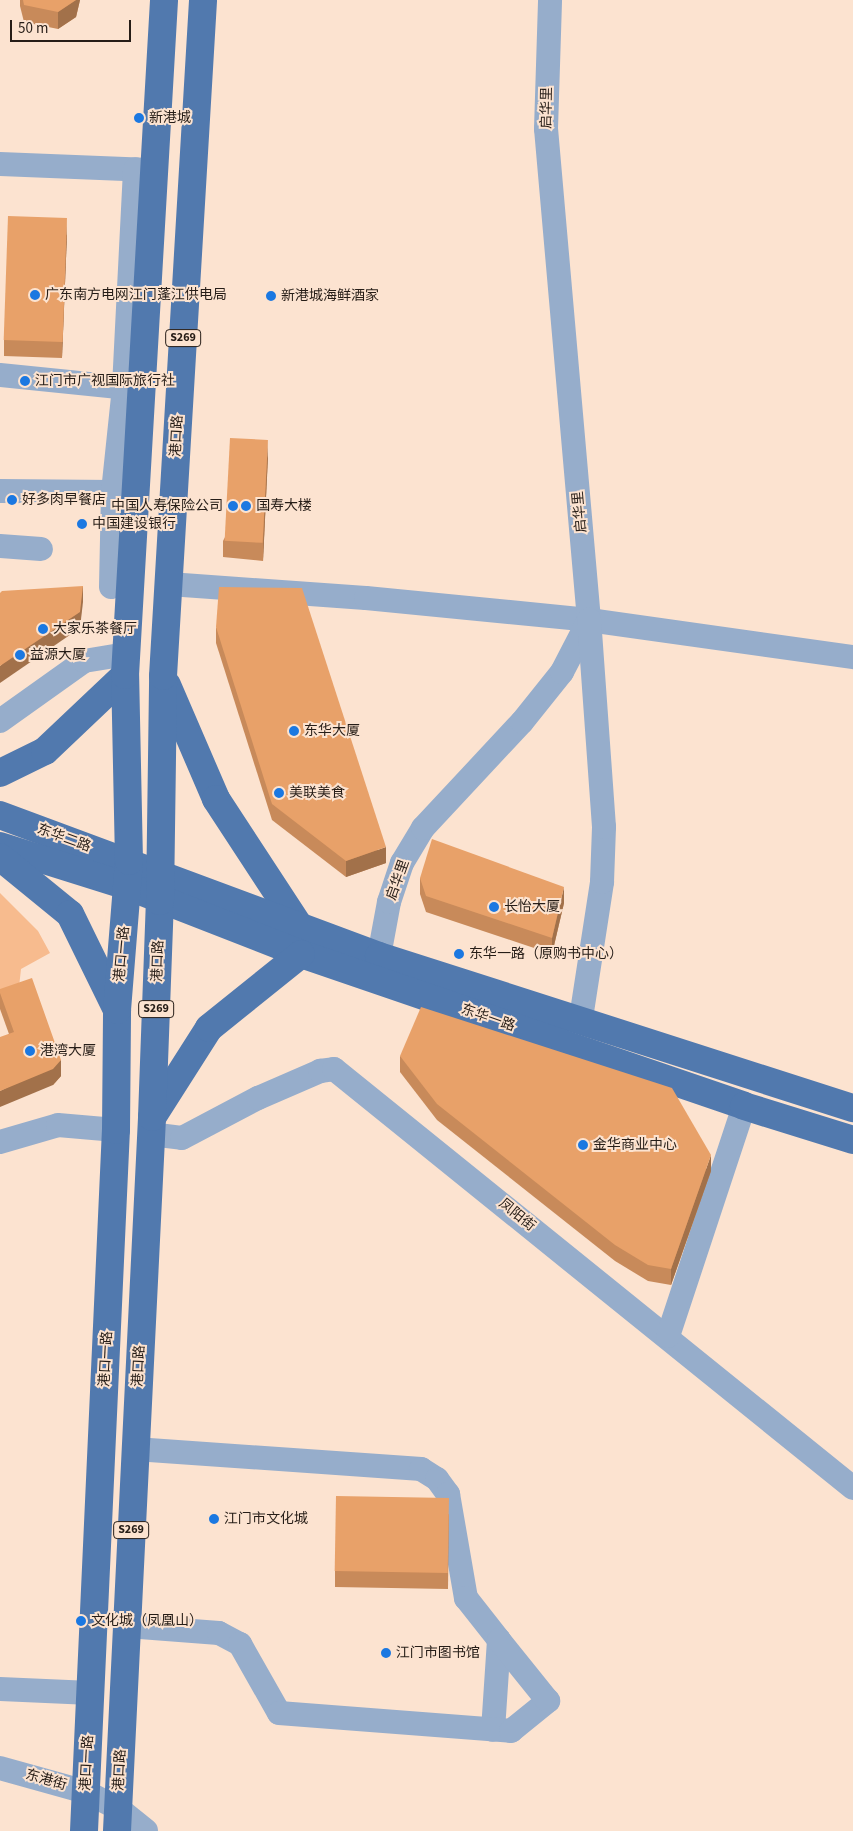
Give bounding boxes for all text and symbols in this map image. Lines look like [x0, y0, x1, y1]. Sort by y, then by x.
scale bar [12, 10, 134, 42]
text: 50 m [18, 18, 48, 39]
street label: 启华里 [538, 87, 556, 129]
place label: 新港城 [149, 110, 191, 126]
marker: 新港城 [133, 112, 145, 124]
place label: 广东南方电网江门蓬江供电局 [45, 287, 227, 303]
place label: 新港城海鲜酒家 [281, 288, 379, 304]
marker: 广东南方电网江门蓬江供电局 [29, 289, 41, 301]
marker: 新港城海鲜酒家 [265, 290, 277, 302]
road number: S269 [164, 328, 202, 348]
place label: 江门市广视国际旅行社 [35, 373, 175, 389]
marker: 江门市广视国际旅行社 [19, 375, 31, 387]
street label: 港口路 [168, 415, 186, 457]
street label: 启华里 [570, 490, 590, 534]
place label: 好多肉早餐店 [22, 492, 106, 508]
marker: 好多肉早餐店 [6, 494, 18, 506]
place label: 中国人寿保险公司 [111, 498, 223, 514]
place label: 国寿大楼 [256, 498, 312, 514]
marker: 中国人寿保险公司 [227, 500, 239, 512]
marker: 国寿大楼 [240, 500, 252, 512]
place label: 中国建设银行 [92, 516, 176, 532]
marker: 中国建设银行 [76, 518, 88, 530]
place label: 大家乐茶餐厅 [53, 621, 137, 637]
marker: 大家乐茶餐厅 [37, 623, 49, 635]
place label: 益源大厦 [30, 647, 86, 663]
marker: 益源大厦 [14, 649, 26, 661]
place label: 东华大厦 [304, 723, 360, 739]
marker: 东华大厦 [288, 725, 300, 737]
place label: 美联美食 [289, 785, 345, 801]
marker: 美联美食 [273, 787, 285, 799]
street label: 东华二路 [35, 821, 93, 855]
street label: 启华里 [383, 857, 413, 903]
place label: 长怡大厦 [504, 899, 560, 915]
marker: 长怡大厦 [488, 901, 500, 913]
street label: 港口一路 [111, 925, 133, 983]
street label: 港口路 [149, 940, 167, 982]
place label: 东华一路（原购书中心） [469, 946, 623, 962]
marker: 东华一路（原购书中心） [453, 948, 465, 960]
road number: S269 [137, 1000, 175, 1019]
street label: 东华一路 [459, 1001, 517, 1035]
place label: 港湾大厦 [40, 1043, 96, 1059]
marker: 港湾大厦 [24, 1045, 36, 1057]
place label: 金华商业中心 [593, 1137, 677, 1153]
marker: 金华商业中心 [577, 1139, 589, 1151]
street label: 凤阳街 [495, 1195, 539, 1235]
street label: 港口一路 [96, 1331, 116, 1387]
street label: 港口路 [130, 1345, 148, 1387]
place label: 江门市文化城 [224, 1511, 308, 1527]
marker: 江门市文化城 [208, 1513, 220, 1525]
road number: S269 [112, 1520, 150, 1540]
place label: 文化城（凤凰山） [91, 1613, 203, 1629]
marker: 文化城（凤凰山） [75, 1615, 87, 1627]
place label: 江门市图书馆 [396, 1645, 480, 1661]
marker: 江门市图书馆 [380, 1647, 392, 1659]
street label: 港口一路 [77, 1735, 97, 1791]
street label: 港口路 [111, 1749, 129, 1791]
street label: 东港街 [23, 1766, 69, 1794]

